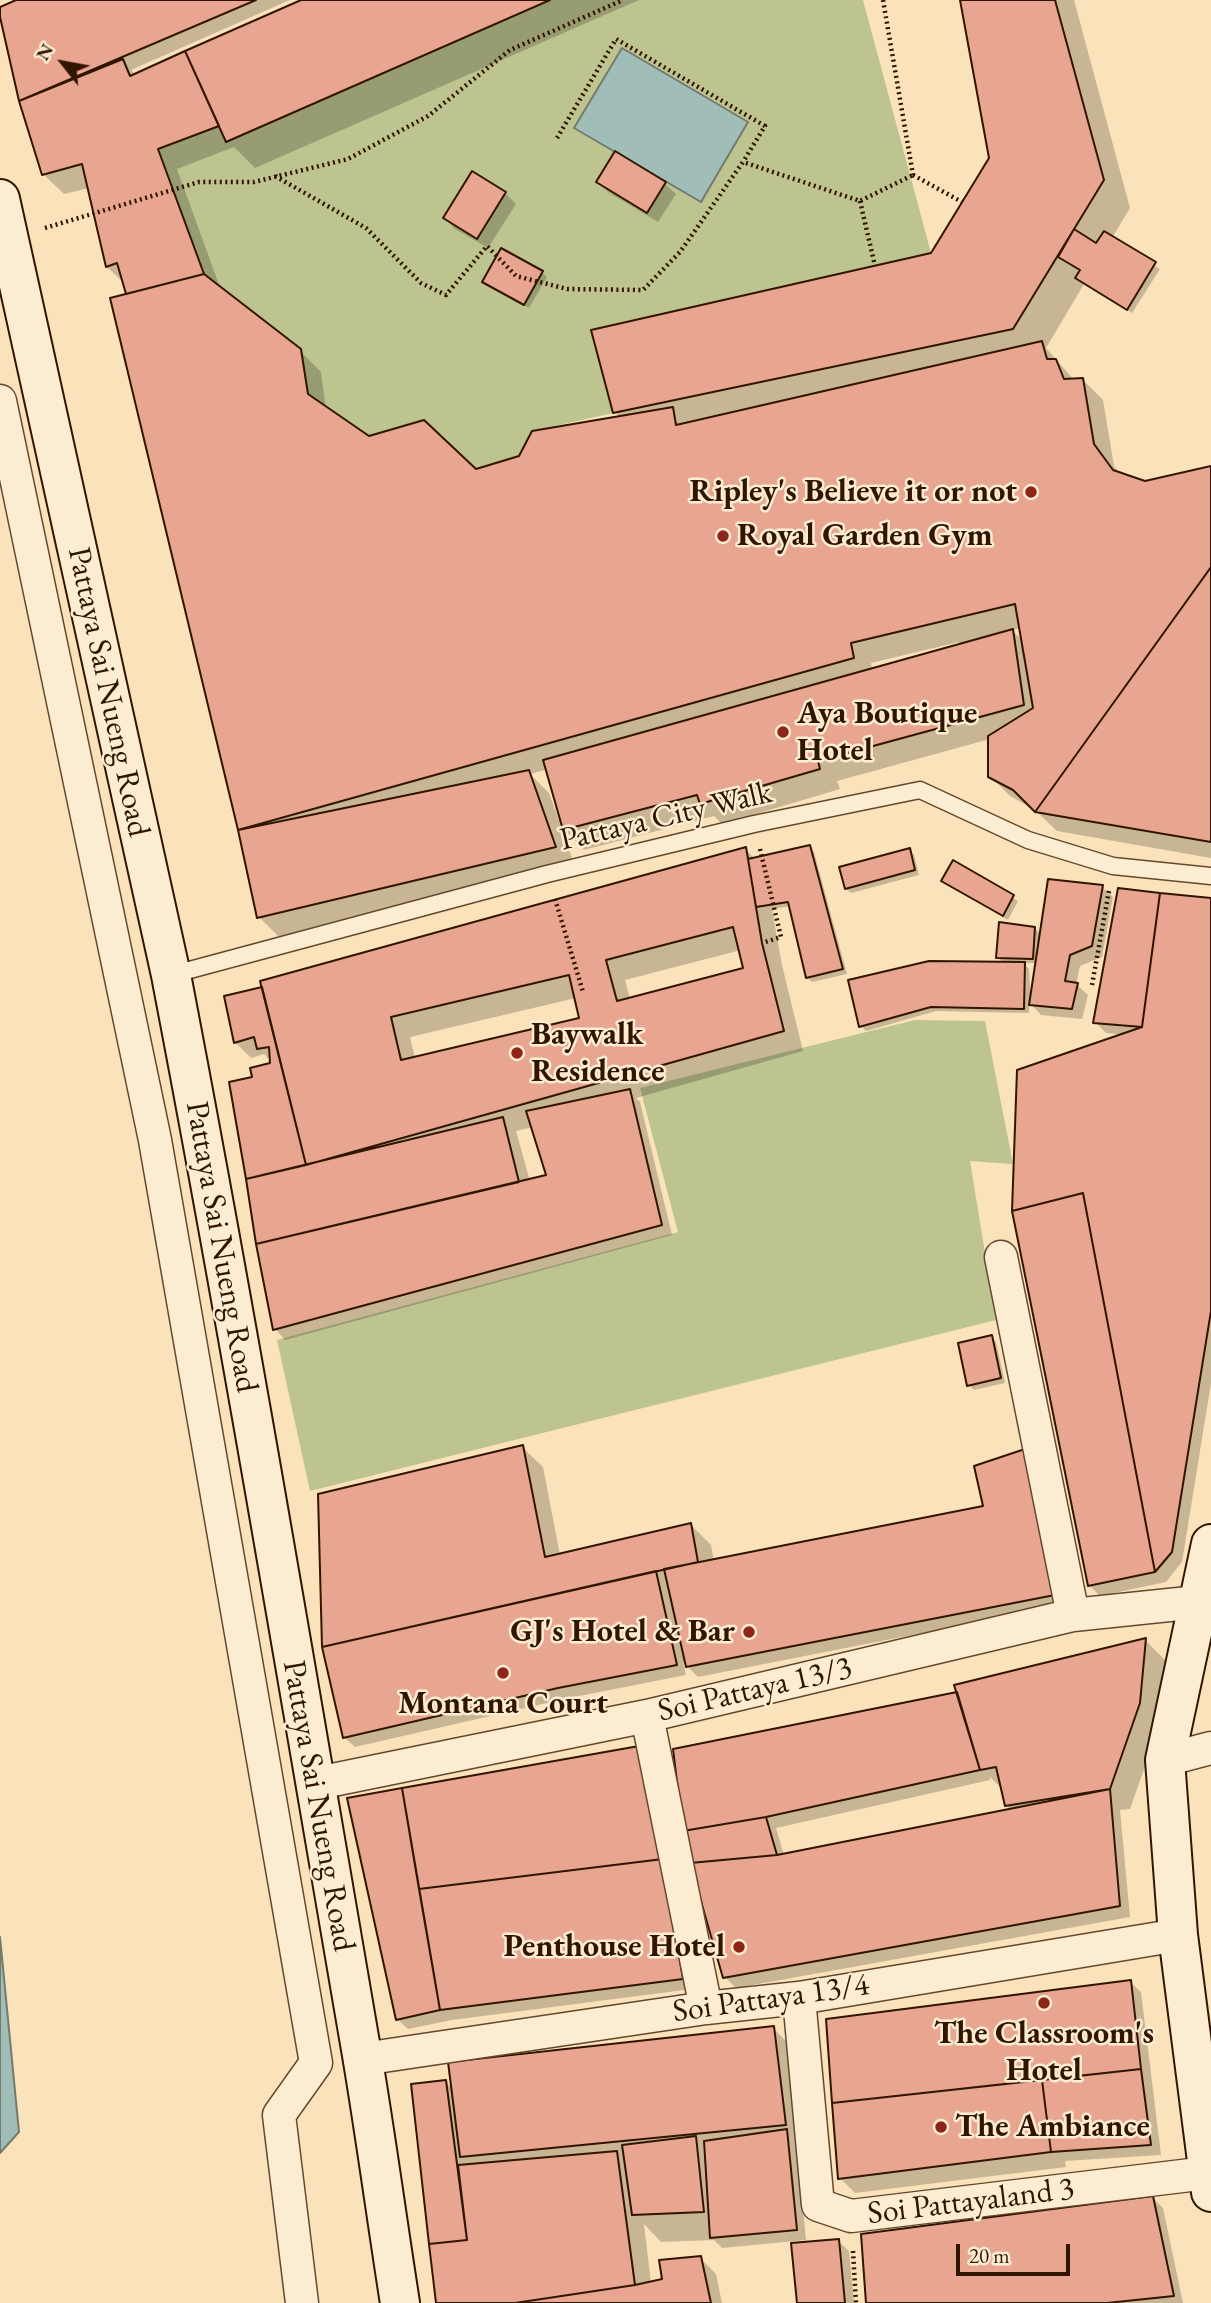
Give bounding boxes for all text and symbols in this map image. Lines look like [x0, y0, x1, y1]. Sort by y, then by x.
north arrow [28, 28, 98, 98]
text: N [30, 39, 59, 65]
place label: Ripley's Believe it or not [689, 473, 1017, 511]
marker: Ripley's Believe it or not [1023, 484, 1039, 500]
place label: Royal Garden Gym [737, 517, 993, 555]
marker: Royal Garden Gym [715, 528, 731, 544]
street label: Pattaya Sai Nueng Road [59, 544, 157, 840]
place label: Aya Boutique Hotel [797, 695, 977, 770]
marker: Aya Boutique Hotel [775, 724, 791, 740]
street label: Pattaya City Walk [556, 774, 776, 860]
place label: Baywalk Residence [531, 1016, 665, 1091]
marker: Baywalk Residence [509, 1045, 525, 1061]
street label: Pattaya Sai Nueng Road [176, 1098, 266, 1396]
place label: GJ's Hotel & Bar [510, 1613, 735, 1651]
marker: GJ's Hotel & Bar [741, 1624, 757, 1640]
street label: Soi Pattaya 13/3 [654, 1649, 856, 1731]
street label: Pattaya Sai Nueng Road [273, 1657, 363, 1955]
marker: Montana Court [495, 1665, 511, 1681]
place label: Montana Court [398, 1685, 608, 1723]
place label: Penthouse Hotel [504, 1928, 725, 1966]
marker: Penthouse Hotel [731, 1939, 747, 1955]
street label: Soi Pattaya 13/4 [670, 1966, 872, 2032]
marker: The Classroom's Hotel [1036, 1995, 1052, 2011]
place label: The Classroom's Hotel [934, 2015, 1154, 2090]
place label: The Ambiance [955, 2108, 1150, 2146]
marker: The Ambiance [933, 2119, 949, 2135]
street label: Soi Pattayaland 3 [865, 2170, 1077, 2234]
scale bar [959, 2230, 1073, 2274]
text: 20 m [969, 2242, 1010, 2269]

